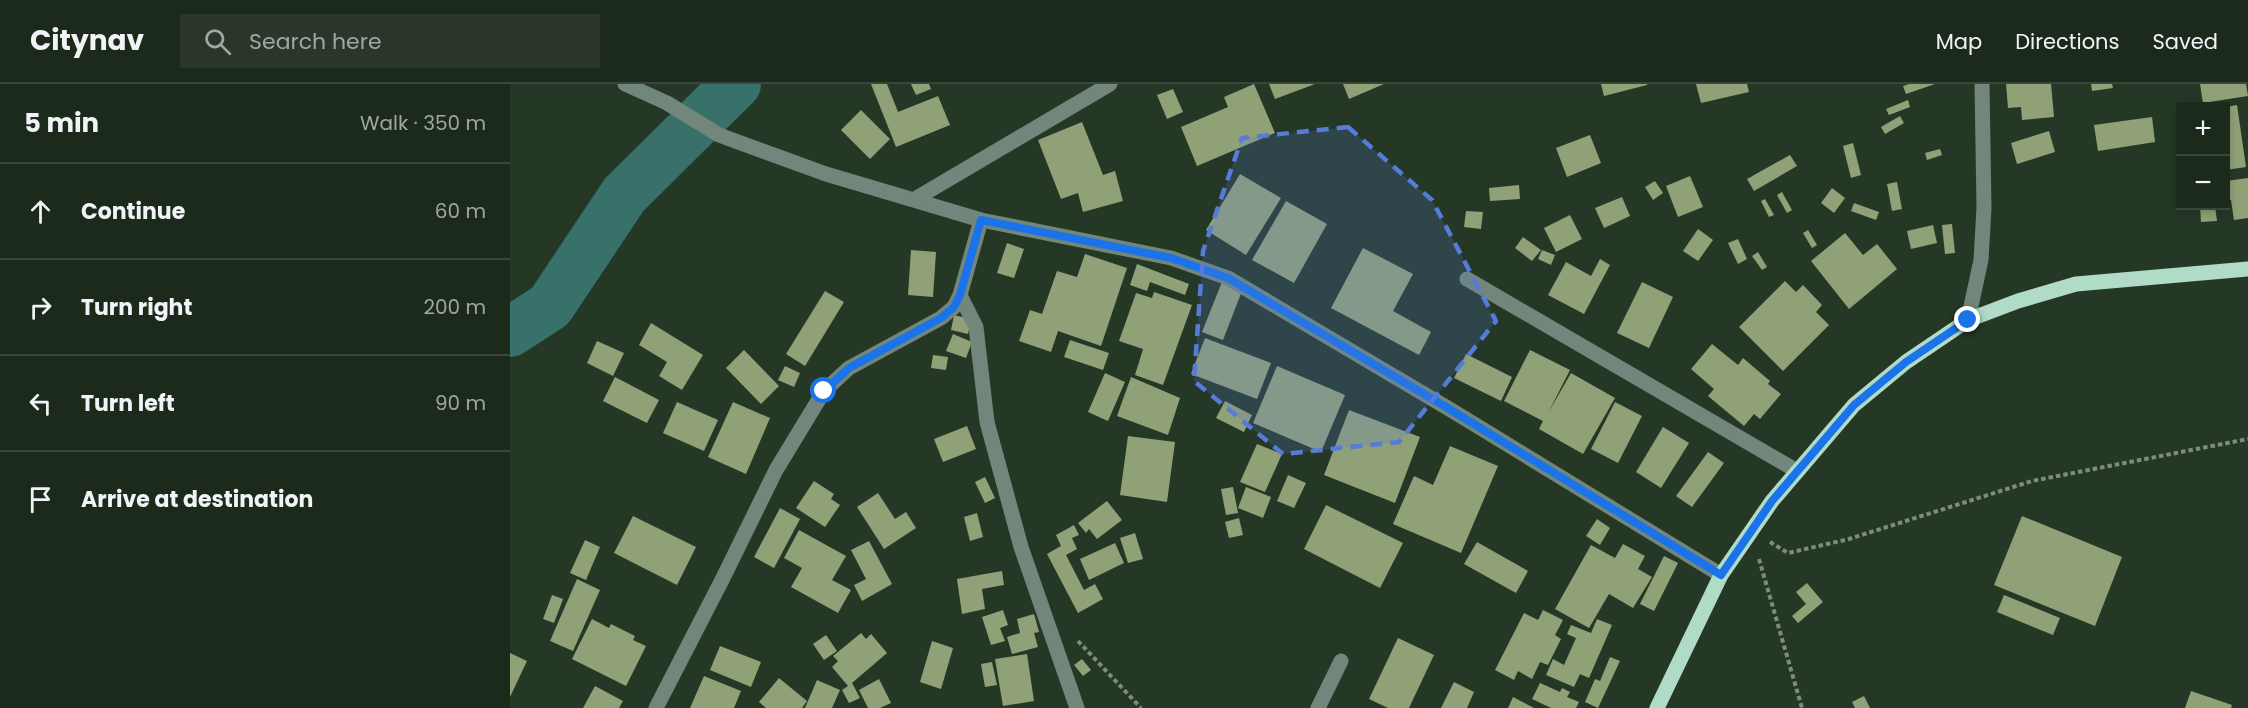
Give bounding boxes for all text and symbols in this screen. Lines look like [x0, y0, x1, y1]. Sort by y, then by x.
search box [180, 14, 600, 68]
text: Citynav [30, 21, 144, 60]
icon: search [201, 25, 234, 58]
text: Search here [249, 26, 382, 57]
text: Map [1936, 27, 1982, 56]
text: Directions [2015, 27, 2119, 56]
text: Saved [2152, 27, 2218, 56]
map controls [2176, 102, 2230, 210]
button: + [2176, 102, 2230, 156]
text: 5 min [24, 105, 99, 141]
text: Walk · 350 m [360, 109, 486, 137]
button: − [2176, 156, 2230, 210]
icon: ahead [24, 195, 57, 228]
text: Continue [81, 196, 185, 227]
text: 60 m [435, 197, 486, 225]
icon: right [24, 291, 57, 324]
text: Turn right [81, 292, 192, 323]
text: 200 m [423, 293, 486, 321]
route end [1954, 306, 1980, 332]
route start [810, 377, 836, 403]
icon: left [24, 387, 57, 420]
text: Turn left [81, 388, 175, 419]
text: 90 m [435, 389, 486, 417]
icon: arrive [24, 483, 57, 516]
text: Arrive at destination [81, 484, 313, 515]

